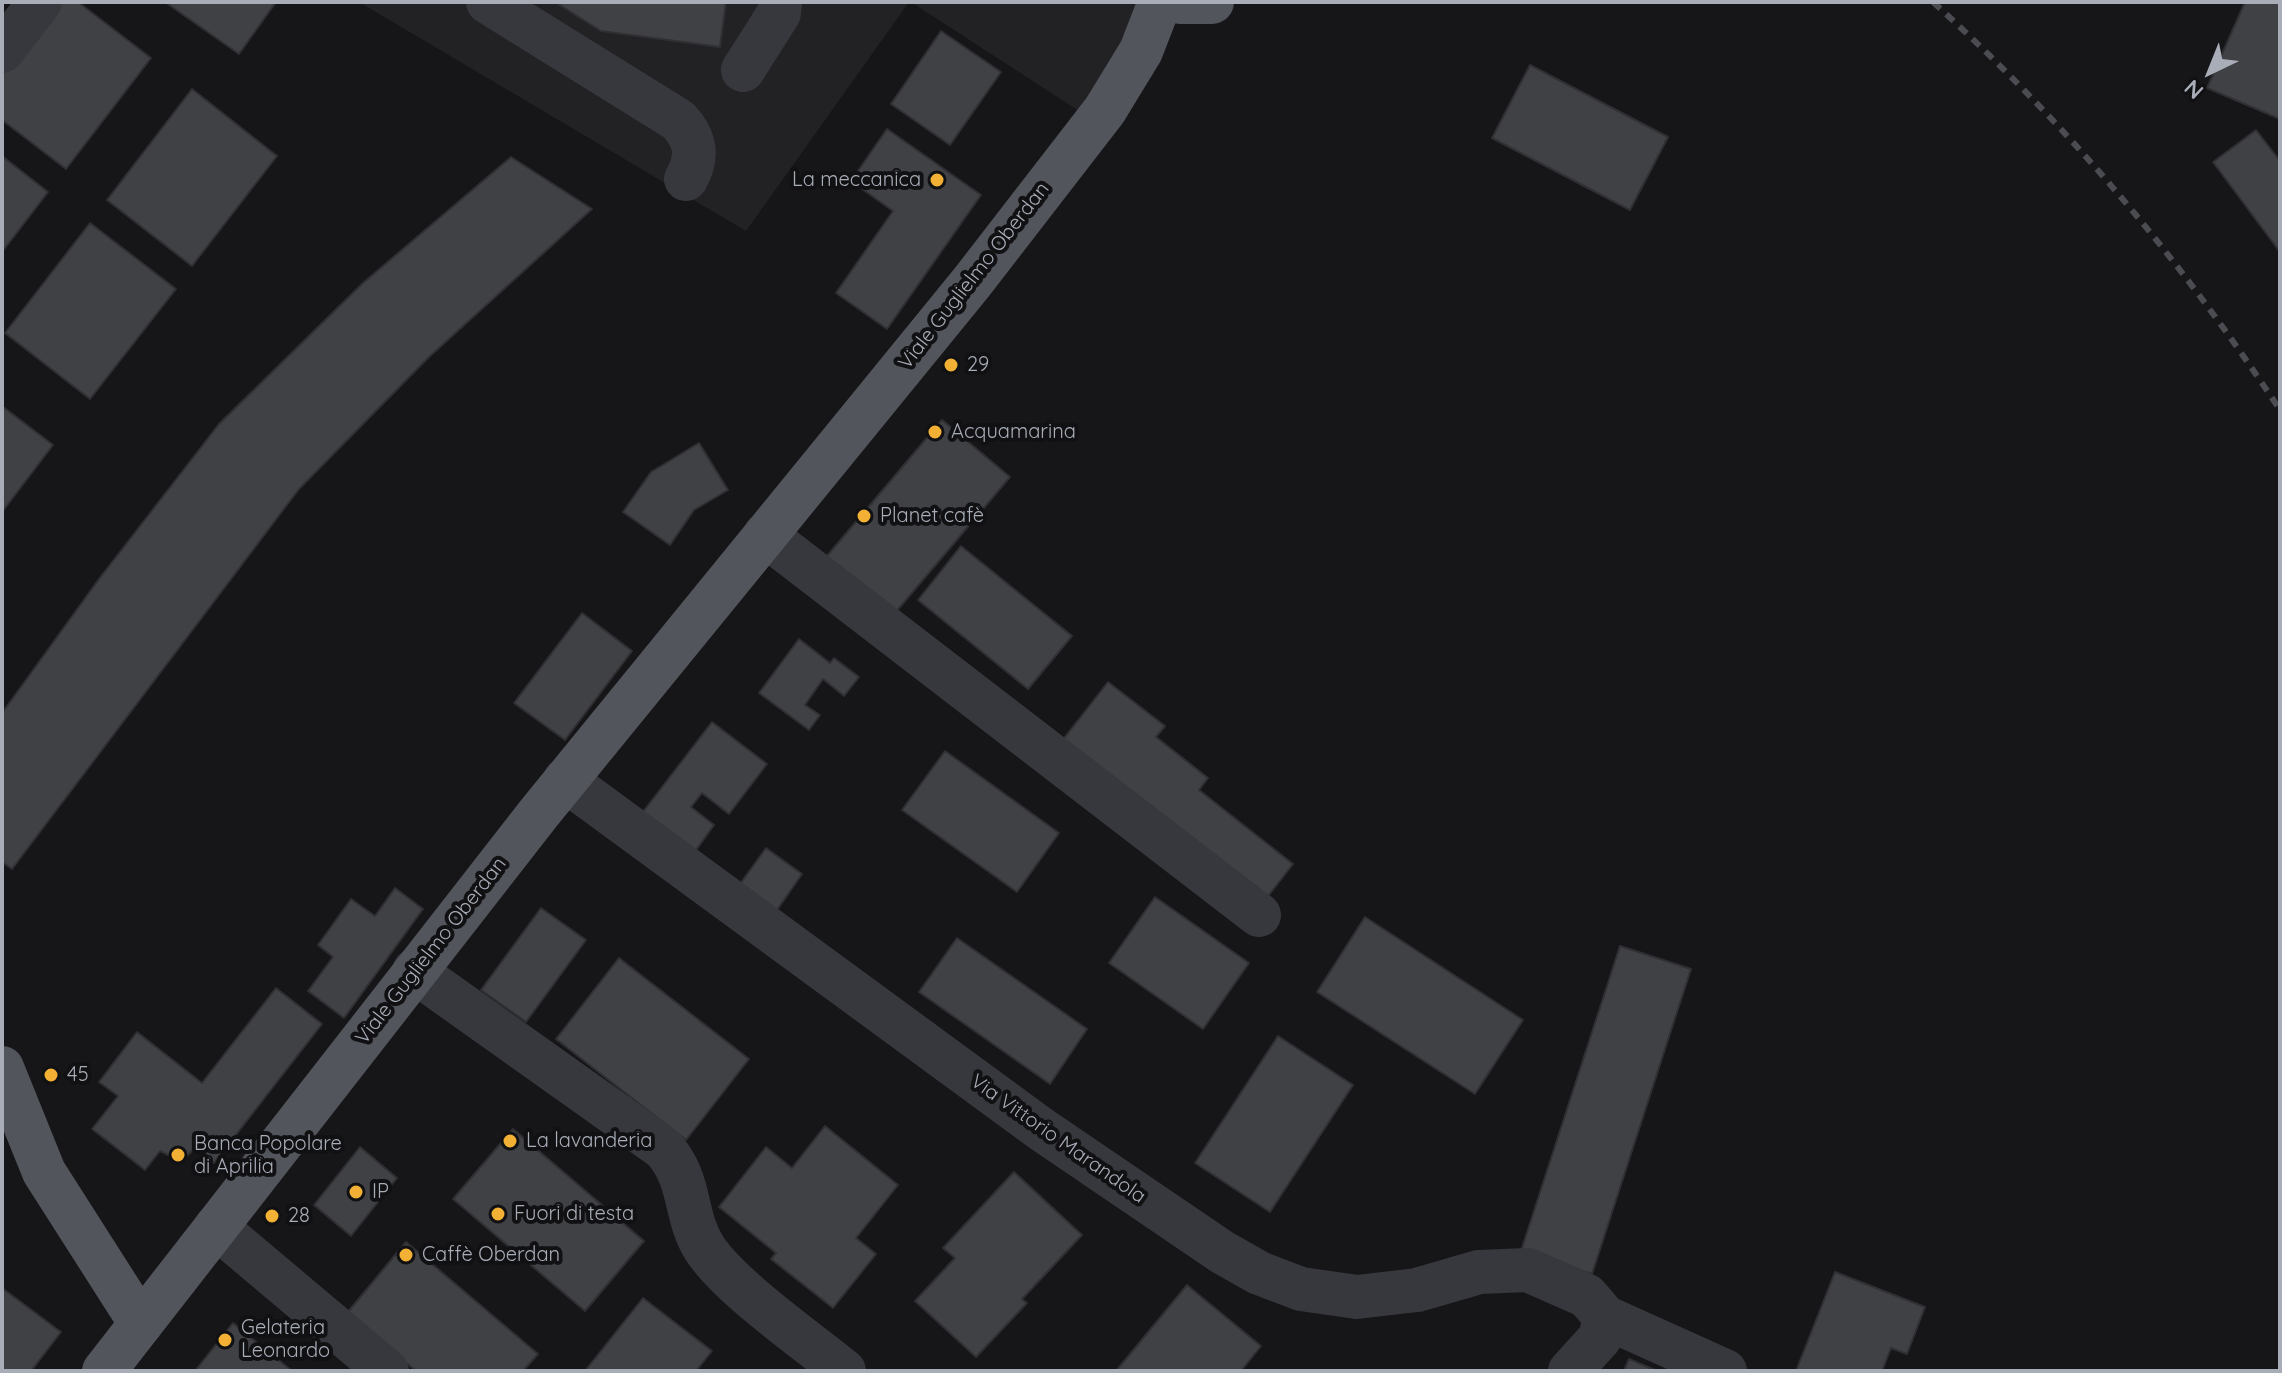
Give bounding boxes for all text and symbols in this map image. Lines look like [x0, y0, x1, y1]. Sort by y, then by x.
north arrow [2170, 32, 2250, 112]
text: N [2178, 74, 2209, 105]
place label: La meccanica [792, 168, 921, 192]
marker: La meccanica [928, 171, 946, 189]
street label: Viale Guglielmo Oberdan [894, 178, 1054, 374]
place label: 29 [967, 353, 989, 377]
marker: 29 [942, 356, 960, 374]
place label: Acquamarina [951, 420, 1076, 444]
marker: Acquamarina [926, 423, 944, 441]
place label: Planet cafè [880, 504, 984, 528]
marker: Planet cafè [855, 507, 873, 525]
street label: Viale Guglielmo Oberdan [351, 853, 511, 1049]
place label: 45 [67, 1063, 89, 1087]
marker: 45 [42, 1066, 60, 1084]
street label: Via Vittorio Marandola [966, 1069, 1150, 1209]
place label: La lavanderia [526, 1129, 652, 1153]
place label: Banca Popolare di Aprilia [194, 1132, 342, 1179]
marker: La lavanderia [501, 1132, 519, 1150]
marker: Banca Popolare di Aprilia [169, 1146, 187, 1164]
place label: IP [372, 1180, 389, 1204]
marker: IP [347, 1183, 365, 1201]
place label: Fuori di testa [514, 1202, 634, 1226]
place label: 28 [288, 1204, 310, 1228]
marker: Fuori di testa [489, 1205, 507, 1223]
marker: 28 [263, 1207, 281, 1225]
place label: Caffè Oberdan [422, 1243, 560, 1267]
marker: Caffè Oberdan [397, 1246, 415, 1264]
place label: Gelateria Leonardo [241, 1316, 330, 1363]
marker: Gelateria Leonardo [216, 1331, 234, 1349]

